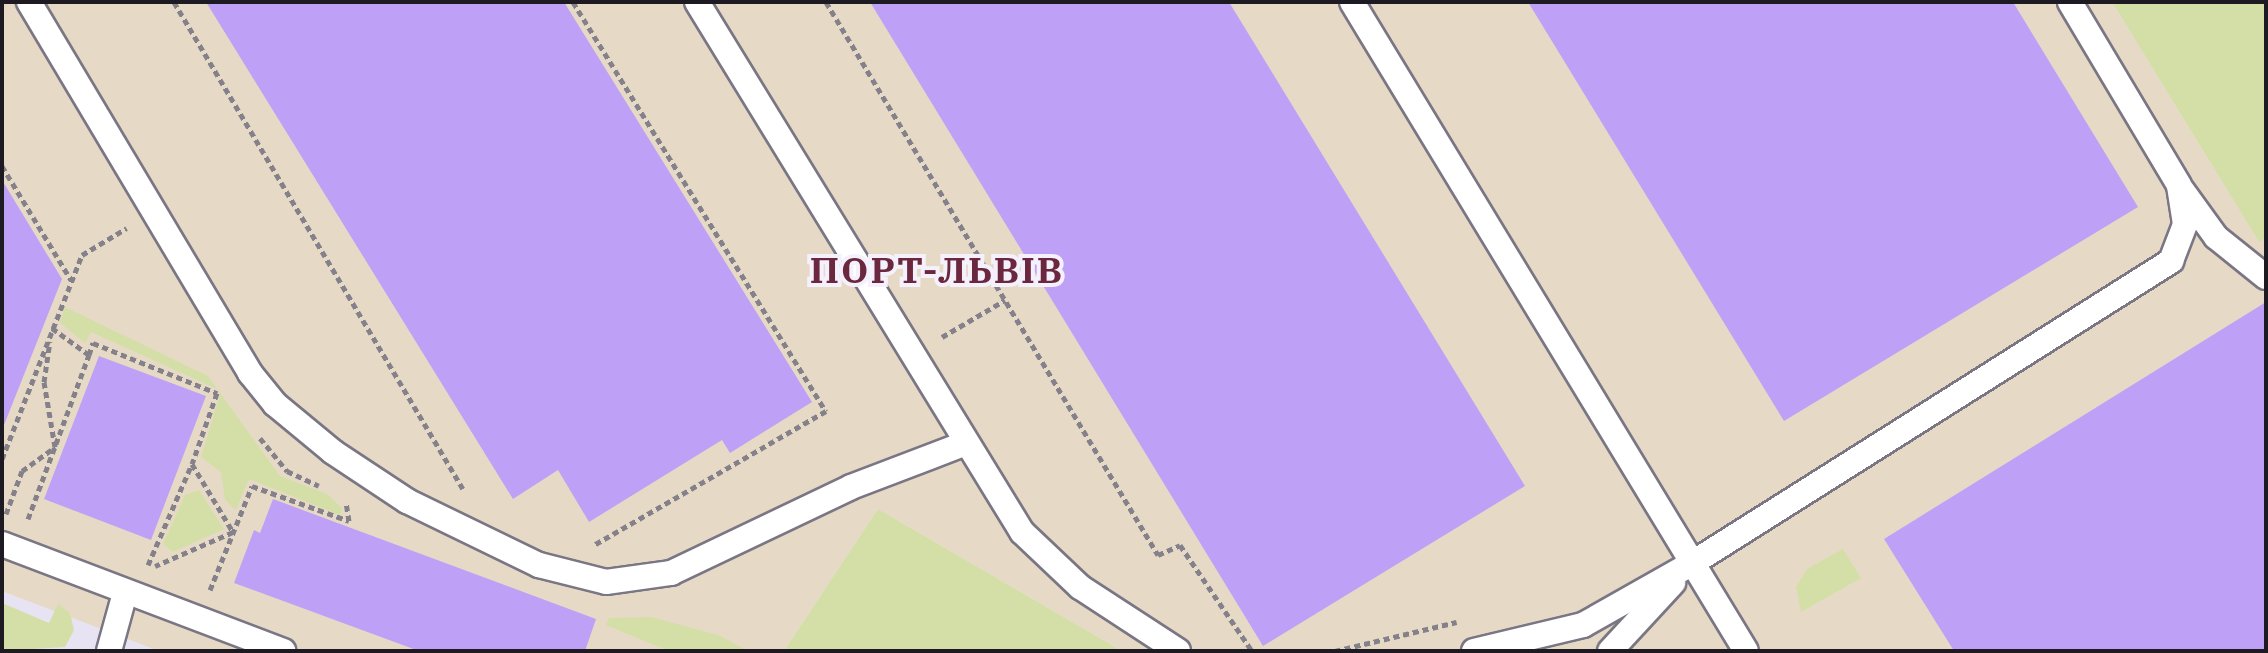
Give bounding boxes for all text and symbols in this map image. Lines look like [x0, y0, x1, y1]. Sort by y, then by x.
district label: ПОРТ-ЛЬВІВ [810, 248, 1064, 292]

